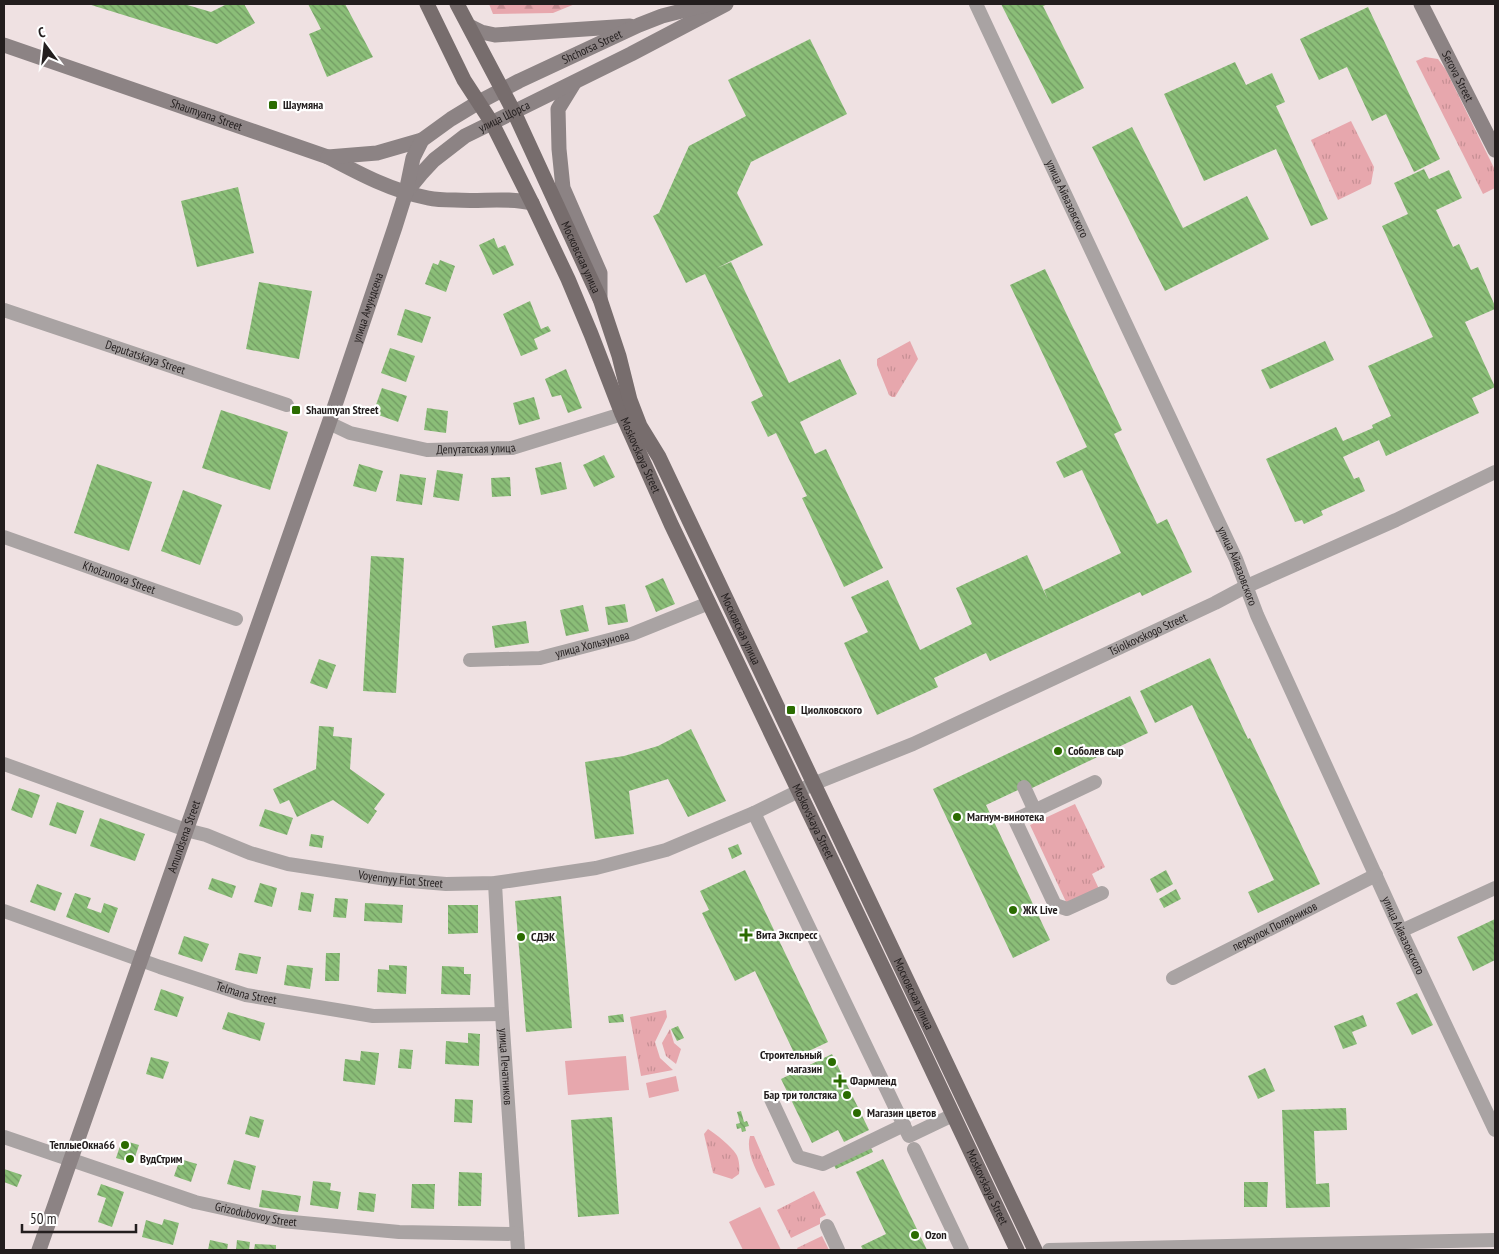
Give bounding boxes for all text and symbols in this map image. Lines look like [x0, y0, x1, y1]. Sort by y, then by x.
north arrow [20, 20, 70, 70]
text: С [36, 23, 48, 42]
street label: Shchorsa Street [559, 26, 625, 67]
street label: Serova Street [1439, 48, 1478, 105]
street label: Shaumyana Street [168, 95, 245, 134]
place label: Шаумяна [283, 97, 323, 112]
street label: улица Щорса [476, 97, 532, 135]
marker: Шаумяна [267, 99, 279, 111]
street label: улица Айвазовского [1043, 157, 1092, 240]
street label: Московская улица [558, 219, 604, 295]
street label: улица Амундсена [349, 270, 386, 345]
street label: Deputatskaya Street [103, 337, 188, 378]
place label: Shaumyan Street [306, 402, 379, 417]
marker: Shaumyan Street [290, 404, 302, 416]
street label: Moskovskaya Street [617, 415, 665, 496]
street label: Депутатская улица [436, 439, 517, 457]
street label: улица Айвазовского [1215, 524, 1261, 608]
street label: Kholzunova Street [81, 557, 158, 597]
street label: Московская улица [718, 591, 764, 667]
street label: Tsiolkovskogo Street [1106, 609, 1190, 659]
street label: улица Хользунова [553, 627, 631, 661]
place label: Циолковского [801, 702, 863, 717]
marker: Циолковского [785, 704, 797, 716]
place label: Соболев сыр [1068, 743, 1124, 758]
marker: Соболев сыр [1052, 745, 1064, 757]
street label: Moskovskaya Street [789, 781, 838, 862]
street label: Amundsena Street [164, 798, 203, 875]
place label: Магнум-винотека [967, 809, 1044, 824]
marker: Магнум-винотека [951, 811, 963, 823]
street label: Voyennyy Flot Street [356, 867, 444, 891]
street label: улица Айвазовского [1379, 894, 1428, 977]
street label: переулок Полярников [1229, 898, 1320, 954]
place label: ЖК Live [1022, 902, 1058, 917]
marker: ЖК Live [1007, 904, 1019, 916]
place label: Вита Экспресс [756, 927, 818, 942]
place label: СДЭК [531, 929, 556, 944]
marker: Вита Экспресс [740, 929, 752, 941]
marker: СДЭК [515, 931, 527, 943]
street label: Московская улица [891, 956, 938, 1032]
street label: Telmana Street [214, 978, 278, 1007]
street label: улица Печатников [496, 1028, 516, 1106]
place label: Строительный магазин [760, 1047, 822, 1076]
marker: Строительный магазин [826, 1056, 838, 1068]
place label: Фармленд [850, 1073, 897, 1088]
marker: Фармленд [834, 1075, 846, 1087]
place label: Бар три толстяка [764, 1087, 837, 1102]
marker: Бар три толстяка [841, 1089, 853, 1101]
place label: Магазин цветов [867, 1105, 936, 1120]
marker: Магазин цветов [851, 1107, 863, 1119]
place label: ТеплыеОкна66 [49, 1137, 115, 1152]
marker: ТеплыеОкна66 [119, 1139, 131, 1151]
street label: Moskovskaya Street [964, 1147, 1012, 1228]
place label: ВудСтрим [140, 1151, 183, 1166]
marker: ВудСтрим [124, 1153, 136, 1165]
street label: Grizodubovoy Street [214, 1199, 298, 1229]
scale bar [22, 1202, 136, 1234]
text: 50 m [30, 1209, 56, 1228]
place label: Ozon [925, 1227, 947, 1242]
marker: Ozon [909, 1229, 921, 1241]

